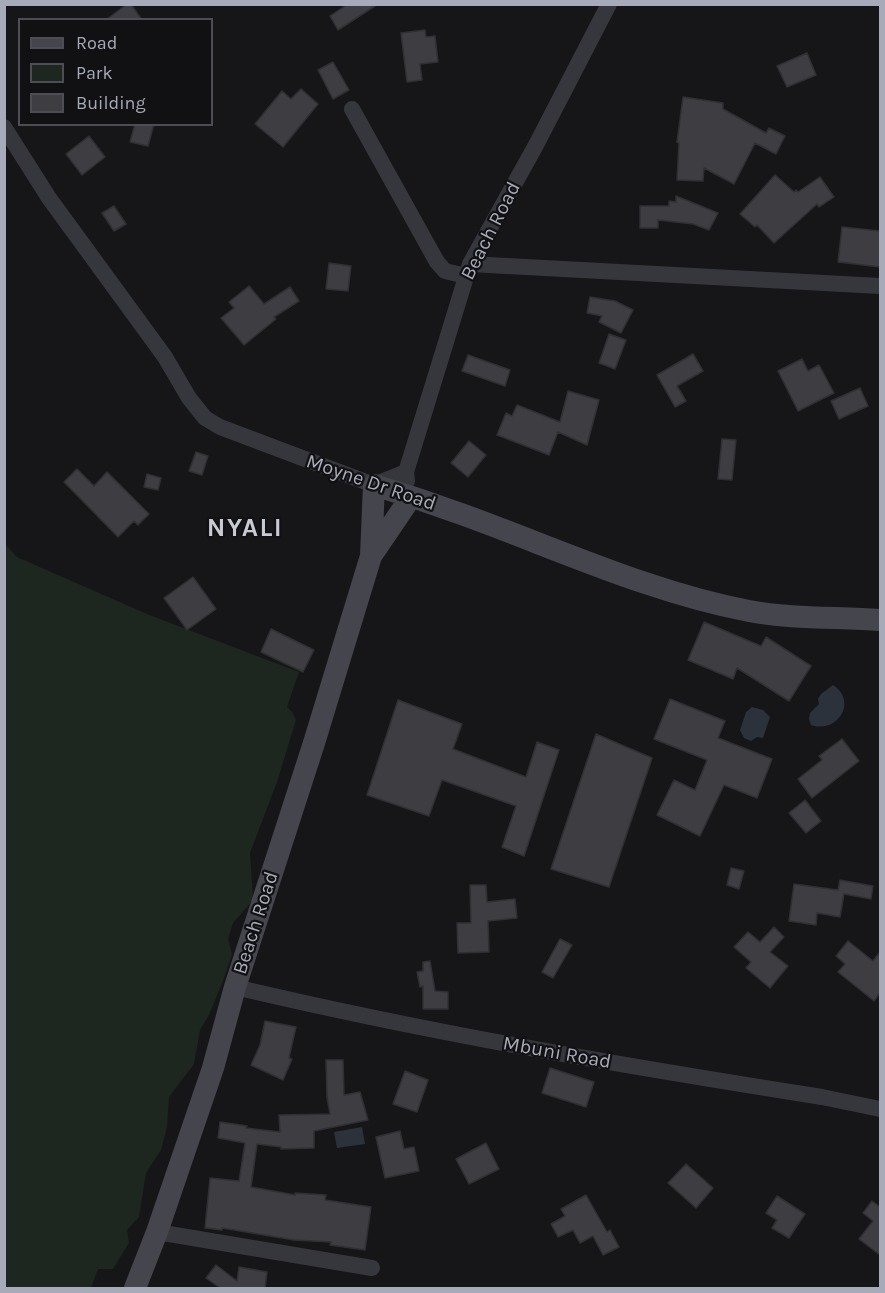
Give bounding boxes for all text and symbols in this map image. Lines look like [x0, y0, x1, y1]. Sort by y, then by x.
legend [18, 18, 213, 126]
text: Road [76, 32, 117, 54]
text: Park [76, 62, 113, 84]
text: Building [76, 92, 146, 114]
street label: Beach Road [456, 178, 526, 284]
street label: Moyne Dr Road [303, 450, 439, 516]
district label: NYALI [207, 513, 283, 545]
street label: Beach Road [228, 868, 284, 978]
street label: Mbuni Road [501, 1032, 613, 1074]

